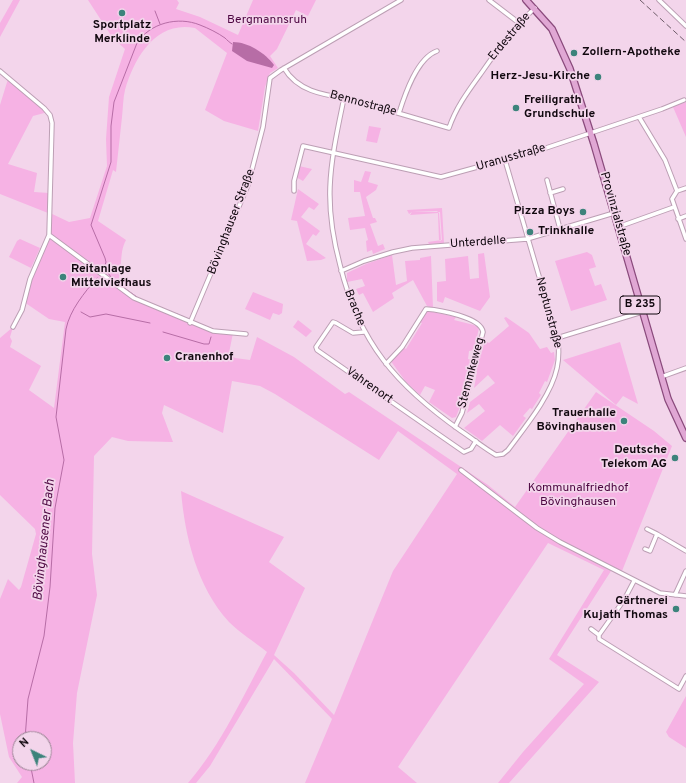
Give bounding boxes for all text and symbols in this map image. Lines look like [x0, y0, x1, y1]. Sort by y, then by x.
marker: Sportplatz Merklinde [117, 8, 127, 18]
street label: Erdestraße [486, 10, 534, 64]
park label: Bergmannsruh [227, 14, 307, 28]
place label: Sportplatz Merklinde [93, 19, 151, 47]
place label: Zollern-Apotheke [582, 46, 680, 60]
marker: Zollern-Apotheke [569, 48, 579, 58]
place label: Herz-Jesu-Kirche [491, 70, 590, 84]
marker: Herz-Jesu-Kirche [593, 72, 603, 82]
street label: Bennostraße [328, 88, 398, 120]
place label: Freiligrath Grundschule [524, 94, 595, 122]
marker: Freiligrath Grundschule [511, 103, 521, 113]
street label: Uranusstraße [475, 141, 547, 175]
street label: Bövinghauser Straße [205, 167, 259, 277]
street label: Provinzialstraße [596, 170, 634, 258]
place label: Pizza Boys [514, 205, 575, 219]
marker: Pizza Boys [578, 207, 588, 217]
place label: Trinkhalle [538, 225, 594, 239]
marker: Trinkhalle [525, 227, 535, 237]
street label: Unterdelle [449, 234, 507, 252]
place label: Reitanlage Mittelviefhaus [71, 263, 152, 291]
marker: Reitanlage Mittelviefhaus [58, 272, 68, 282]
street label: Neptunstraße [532, 276, 564, 350]
street label: Brache [340, 288, 368, 328]
road number: B 235 [620, 296, 660, 314]
street label: Stemmkeweg [456, 336, 488, 410]
place label: Cranenhof [175, 351, 233, 365]
marker: Cranenhof [162, 353, 172, 363]
street label: Vahrenort [343, 365, 395, 407]
place label: Trauerhalle Bövinghausen [536, 407, 616, 435]
marker: Trauerhalle Bövinghausen [619, 416, 629, 426]
place label: Deutsche Telekom AG [601, 444, 667, 472]
marker: Deutsche Telekom AG [670, 453, 680, 463]
water label: Bövinghausener Bach [31, 478, 59, 602]
park label: Kommunalfriedhof Bövinghausen [528, 482, 628, 510]
place label: Gärtnerei Kujath Thomas [583, 595, 668, 623]
marker: Gärtnerei Kujath Thomas [671, 604, 681, 614]
north arrow [12, 731, 52, 771]
text: N [17, 735, 32, 751]

